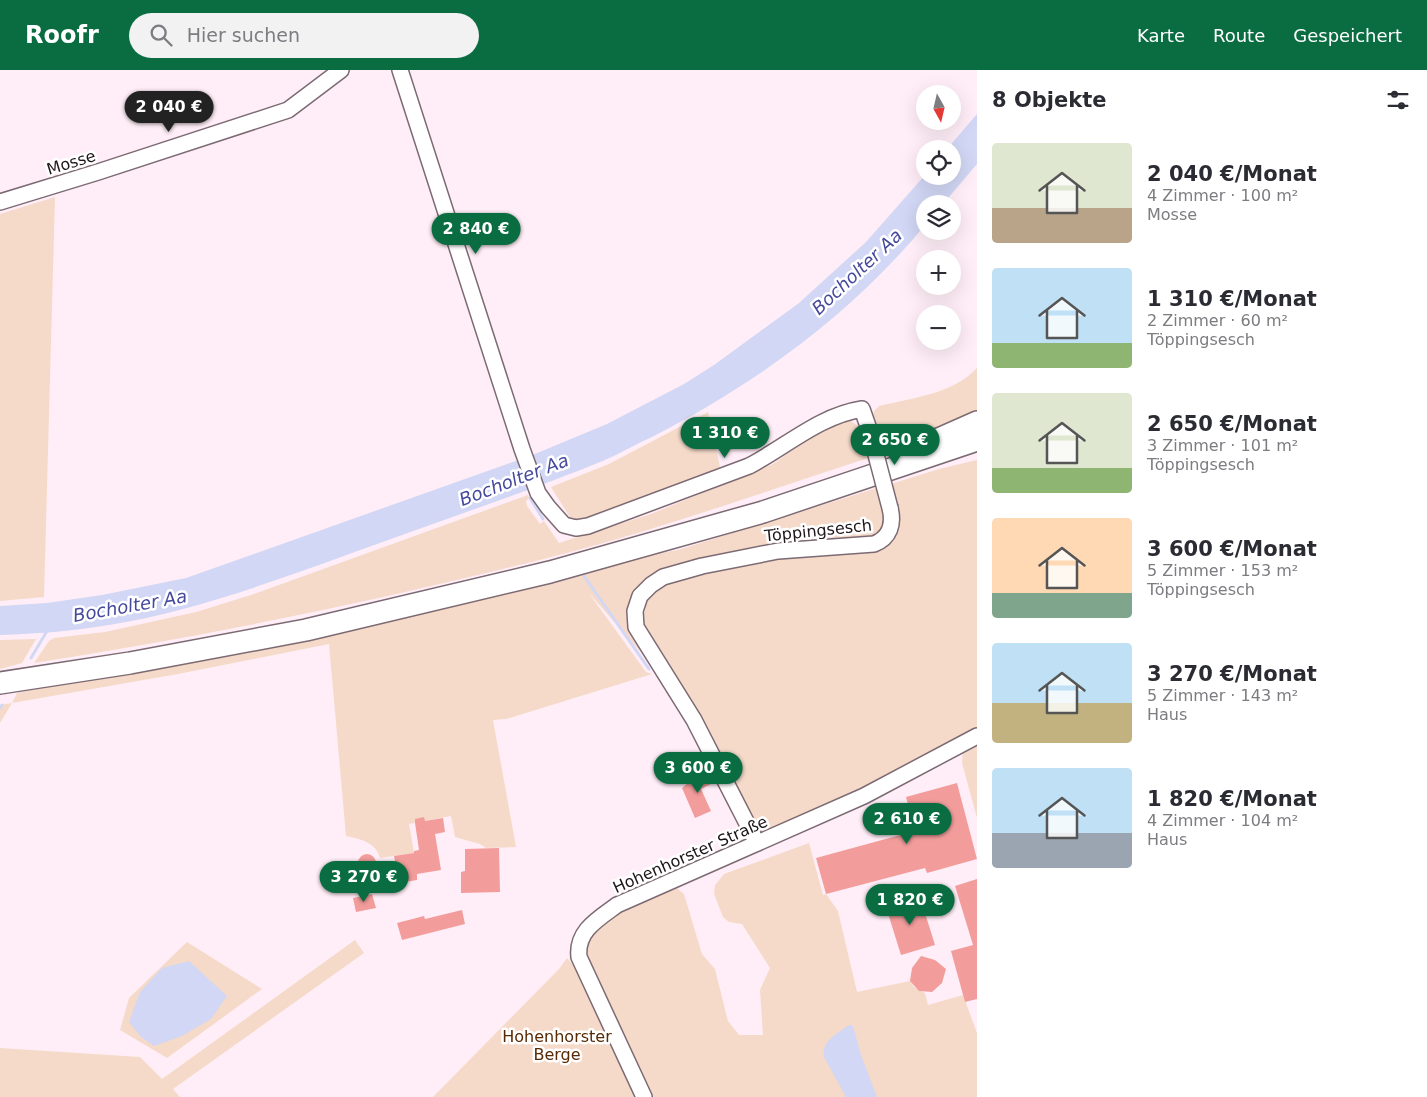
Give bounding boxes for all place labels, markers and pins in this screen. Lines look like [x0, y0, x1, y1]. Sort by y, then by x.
pin: 2 040 € [123, 90, 215, 133]
pin: 2 840 € [430, 212, 522, 255]
pin: 1 310 € [679, 416, 771, 459]
pin: 2 650 € [849, 424, 941, 466]
pin: 3 600 € [652, 752, 744, 794]
pin: 2 610 € [861, 802, 953, 845]
pin: 3 270 € [318, 860, 410, 903]
pin: 1 820 € [864, 884, 956, 926]

